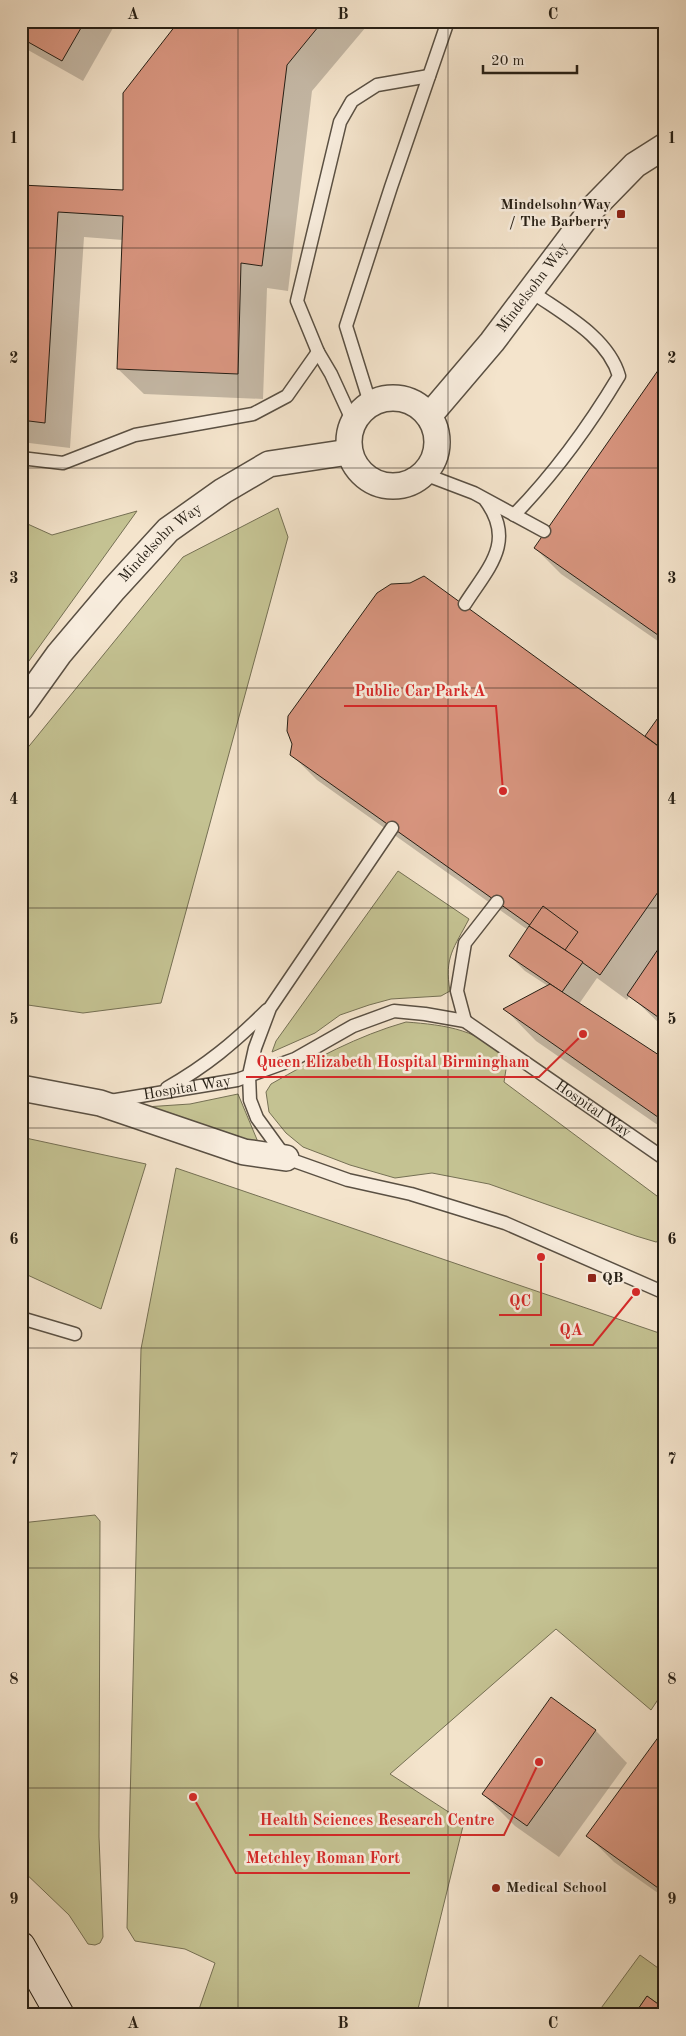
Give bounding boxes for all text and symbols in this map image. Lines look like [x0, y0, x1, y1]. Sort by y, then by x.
text: A [127, 7, 139, 23]
text: B [337, 7, 349, 23]
text: C [548, 7, 558, 23]
scale bar [483, 42, 577, 74]
text: 20 m [491, 54, 525, 69]
text: 1 [9, 131, 19, 147]
text: 1 [667, 131, 677, 147]
place label: Mindelsohn Way / The Barberry [500, 198, 611, 230]
marker: Mindelsohn Way / The Barberry [615, 208, 627, 220]
street label: Mindelsohn Way [494, 240, 571, 335]
text: 2 [9, 351, 19, 367]
text: 2 [667, 351, 677, 367]
street label: Mindelsohn Way [116, 501, 205, 585]
text: 3 [9, 571, 19, 587]
text: 3 [667, 571, 677, 587]
callout: Public Car Park A [344, 675, 496, 706]
text: Public Car Park A [354, 684, 486, 700]
text: 4 [9, 792, 19, 808]
text: 4 [667, 792, 677, 808]
text: 5 [9, 1012, 19, 1028]
text: 5 [667, 1012, 677, 1028]
callout: Queen Elizabeth Hospital Birmingham [246, 1046, 539, 1077]
text: Queen Elizabeth Hospital Birmingham [256, 1055, 530, 1071]
street label: Hospital Way [142, 1074, 232, 1103]
street label: Hospital Way [552, 1078, 634, 1141]
text: 6 [9, 1232, 19, 1248]
text: 6 [667, 1232, 677, 1248]
place label: QB [602, 1271, 623, 1286]
marker: QB [586, 1272, 598, 1284]
callout: QC [499, 1284, 541, 1315]
text: QC [509, 1294, 531, 1310]
callout: QA [550, 1314, 593, 1345]
text: QA [559, 1323, 583, 1339]
text: 7 [9, 1452, 19, 1468]
text: 7 [667, 1452, 677, 1468]
text: 8 [9, 1672, 19, 1688]
text: 8 [667, 1672, 677, 1688]
callout: Health Sciences Research Centre [249, 1804, 504, 1835]
text: Health Sciences Research Centre [259, 1813, 495, 1829]
callout: Metchley Roman Fort [236, 1842, 410, 1873]
text: Metchley Roman Fort [246, 1851, 400, 1867]
place label: Medical School [506, 1881, 607, 1896]
marker: Medical School [490, 1882, 502, 1894]
text: 9 [9, 1892, 19, 1908]
text: 9 [667, 1892, 677, 1908]
text: A [127, 2016, 139, 2032]
text: B [337, 2016, 349, 2032]
text: C [548, 2016, 558, 2032]

